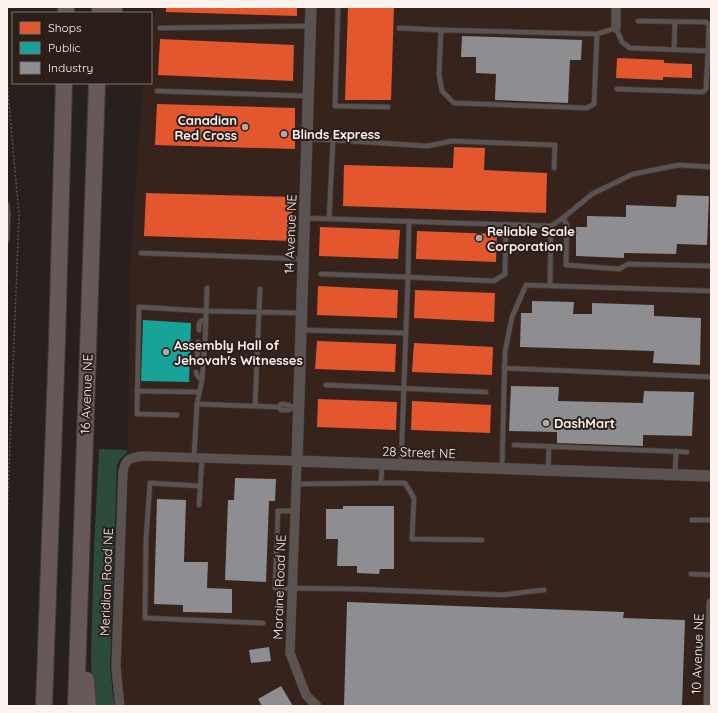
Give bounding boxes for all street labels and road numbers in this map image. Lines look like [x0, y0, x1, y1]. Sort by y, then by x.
street label: 14 Avenue NE [281, 194, 299, 274]
street label: 16 Avenue NE [77, 354, 95, 434]
street label: 28 Street NE [382, 443, 456, 461]
street label: Meridian Road NE [96, 528, 116, 636]
street label: Moraine Road NE [269, 534, 289, 640]
street label: 10 Avenue NE [688, 613, 706, 695]

